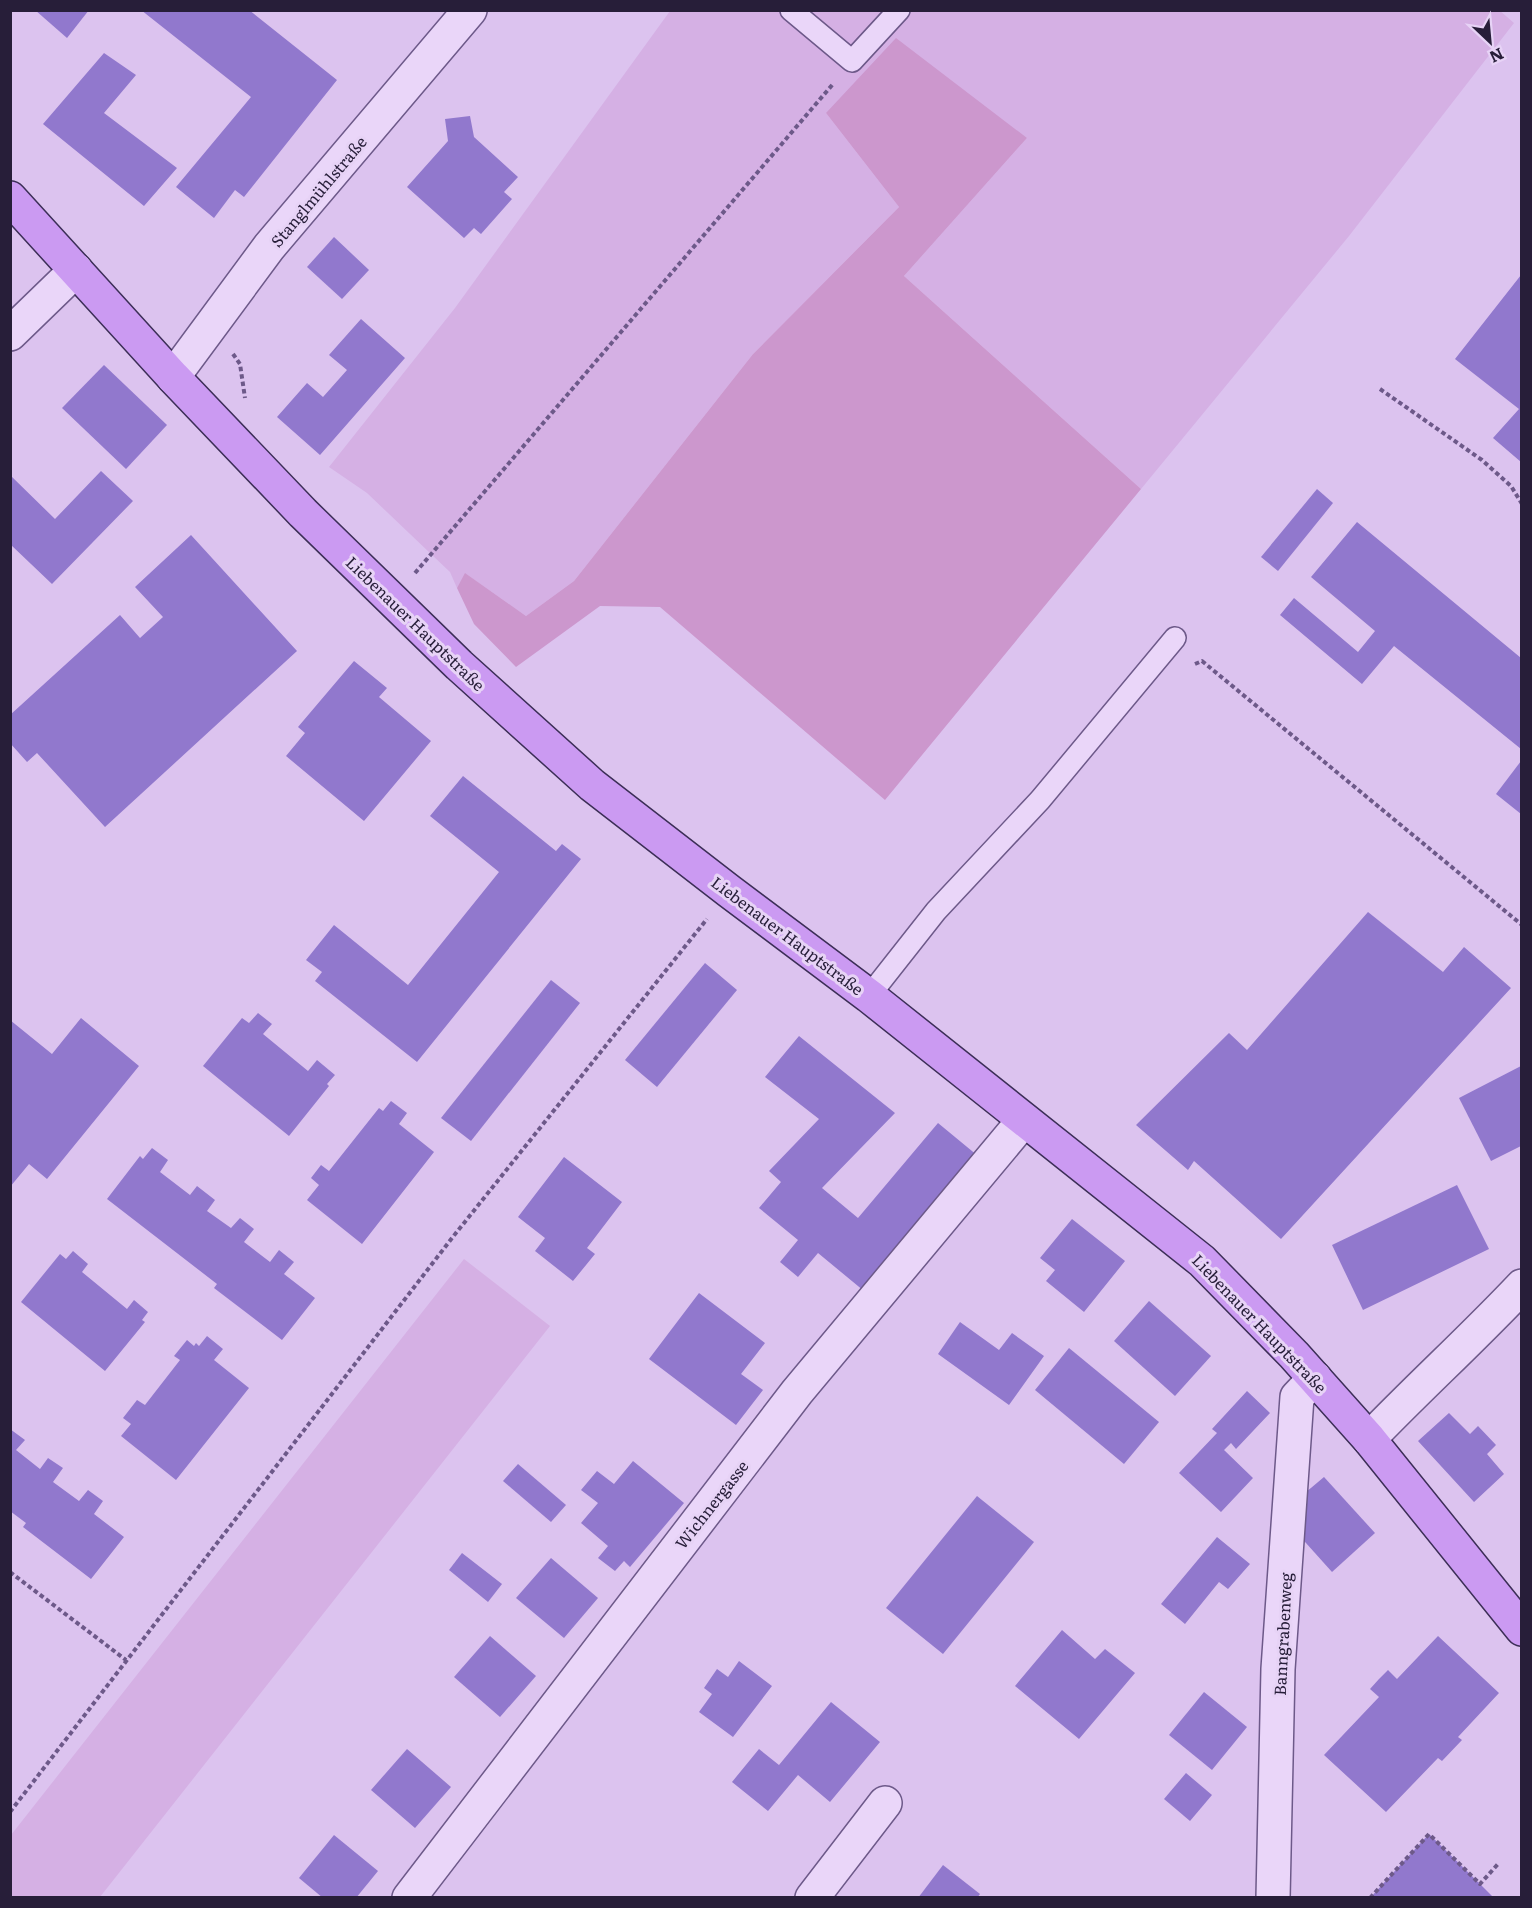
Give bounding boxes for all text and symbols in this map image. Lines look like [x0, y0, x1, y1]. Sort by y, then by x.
north arrow [1460, 12, 1520, 72]
text: N [1486, 43, 1508, 70]
street label: Stanglmühlstraße [264, 130, 372, 252]
street label: Liebenauer Hauptstraße [341, 550, 491, 696]
street label: Liebenauer Hauptstraße [707, 870, 869, 1000]
street label: Liebenauer Hauptstraße [1187, 1248, 1333, 1398]
street label: Wichnergasse [669, 1454, 753, 1554]
street label: Banngrabenweg [1267, 1572, 1297, 1696]

